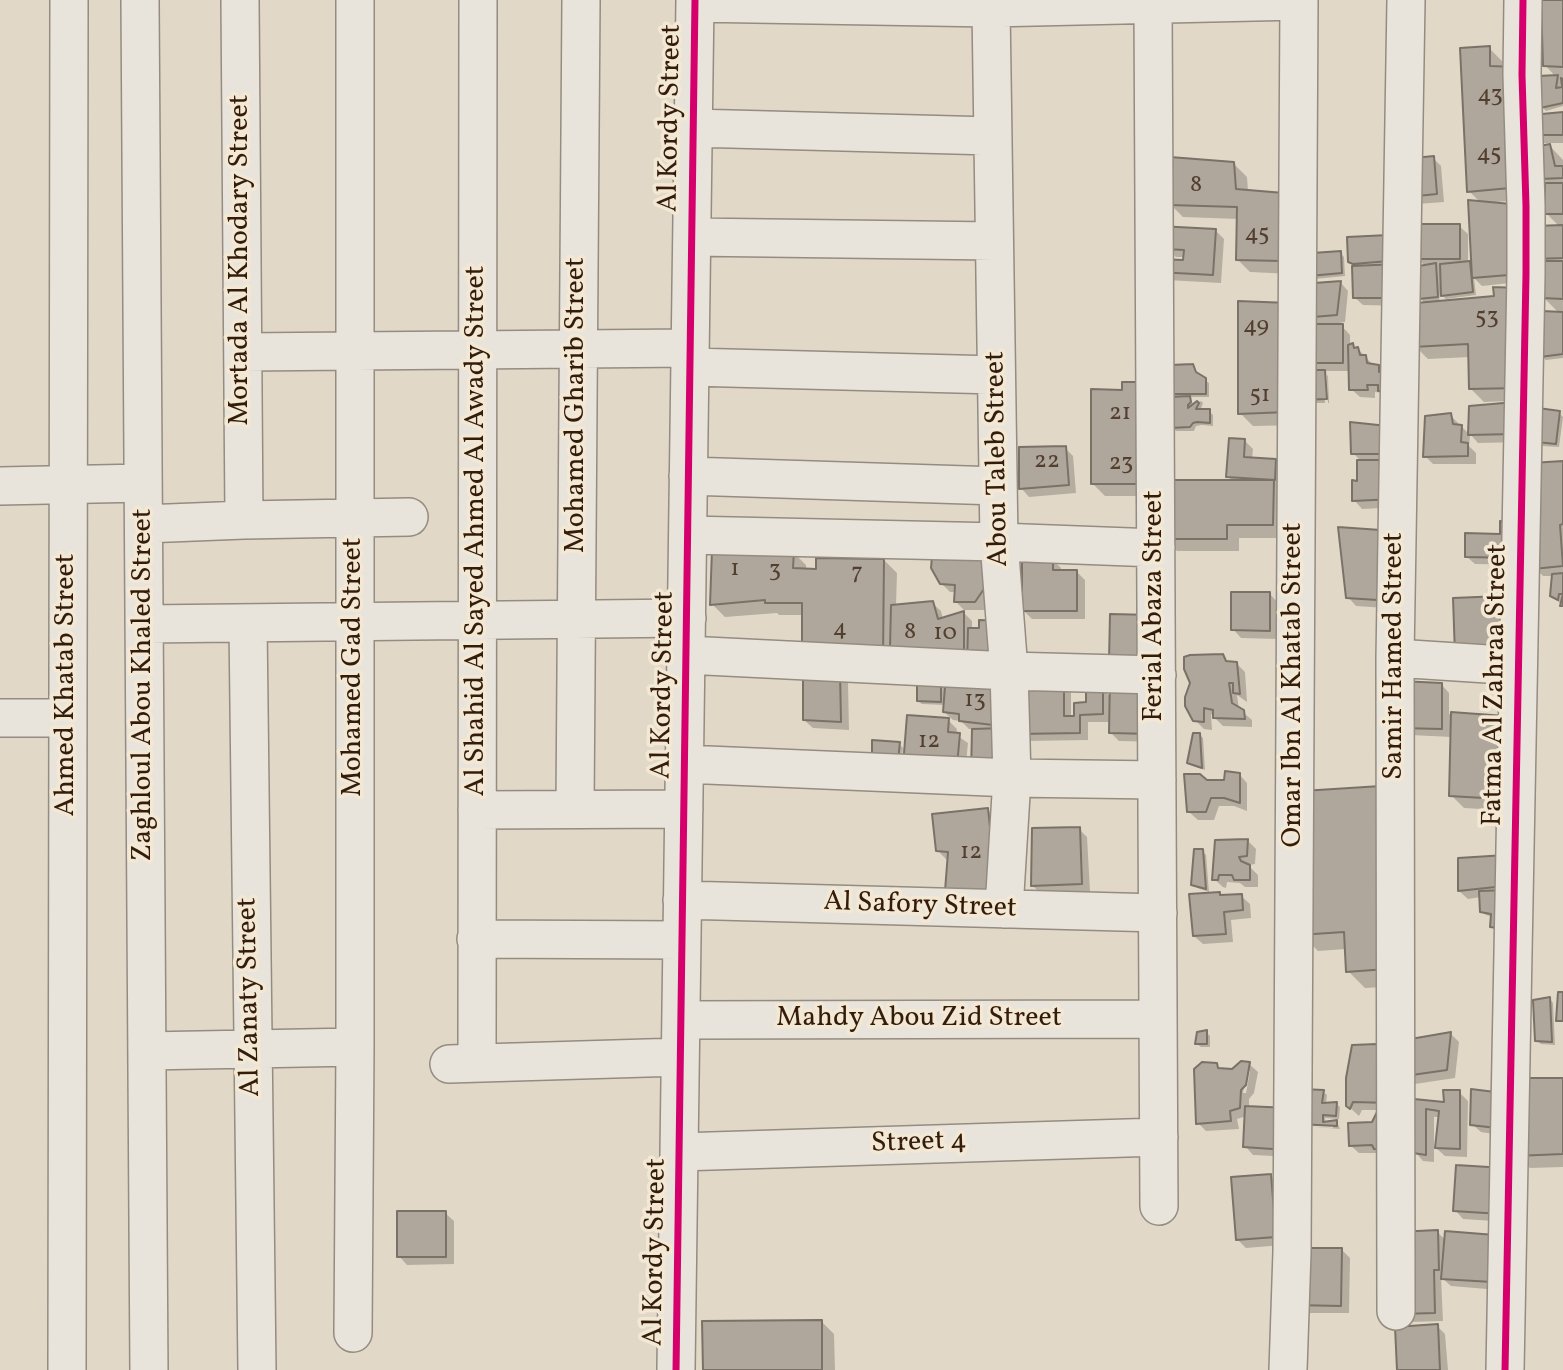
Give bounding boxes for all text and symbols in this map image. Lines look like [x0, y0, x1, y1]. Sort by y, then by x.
street label: Al Kordy Street [654, 24, 690, 212]
house number: 43 [1477, 83, 1503, 111]
street label: Mortada Al Khodary Street [225, 94, 259, 426]
house number: 45 [1476, 142, 1502, 170]
house number: 8 [1190, 173, 1202, 201]
house number: 45 [1244, 222, 1270, 250]
street label: Mohamed Gharib Street [561, 257, 595, 553]
street label: Al Shahid Al Sayed Ahmed Al Awady Street [461, 265, 495, 797]
house number: 53 [1475, 305, 1499, 333]
house number: 49 [1243, 314, 1269, 342]
street label: Abou Taleb Street [980, 351, 1018, 567]
house number: 51 [1250, 383, 1270, 411]
house number: 21 [1109, 401, 1131, 429]
house number: 22 [1034, 449, 1060, 477]
house number: 23 [1109, 451, 1133, 479]
street label: Ferial Abaza Street [1139, 490, 1173, 722]
street label: Zaghloul Abou Khaled Street [128, 509, 162, 861]
street label: Omar Ibn Al Khatab Street [1278, 522, 1312, 848]
street label: Samir Hamed Street [1379, 532, 1413, 780]
street label: Mohamed Gad Street [338, 537, 372, 797]
street label: Fatma Al Zahraa Street [1478, 543, 1516, 827]
street label: Ahmed Khatab Street [51, 553, 85, 817]
house number: 1 [730, 557, 740, 585]
house number: 3 [769, 558, 781, 586]
house number: 7 [851, 561, 863, 589]
street label: Al Kordy Street [647, 591, 683, 779]
house number: 4 [833, 617, 847, 645]
house number: 8 [904, 620, 916, 648]
house number: 10 [933, 621, 957, 649]
house number: 13 [964, 688, 986, 716]
house number: 12 [918, 729, 940, 757]
house number: 12 [960, 840, 982, 868]
street label: Al Safory Street [823, 887, 1017, 927]
street label: Al Zanaty Street [232, 897, 270, 1097]
street label: Mahdy Abou Zid Street [776, 1003, 1062, 1037]
street label: Street 4 [871, 1126, 967, 1162]
street label: Al Kordy Street [639, 1158, 675, 1346]

